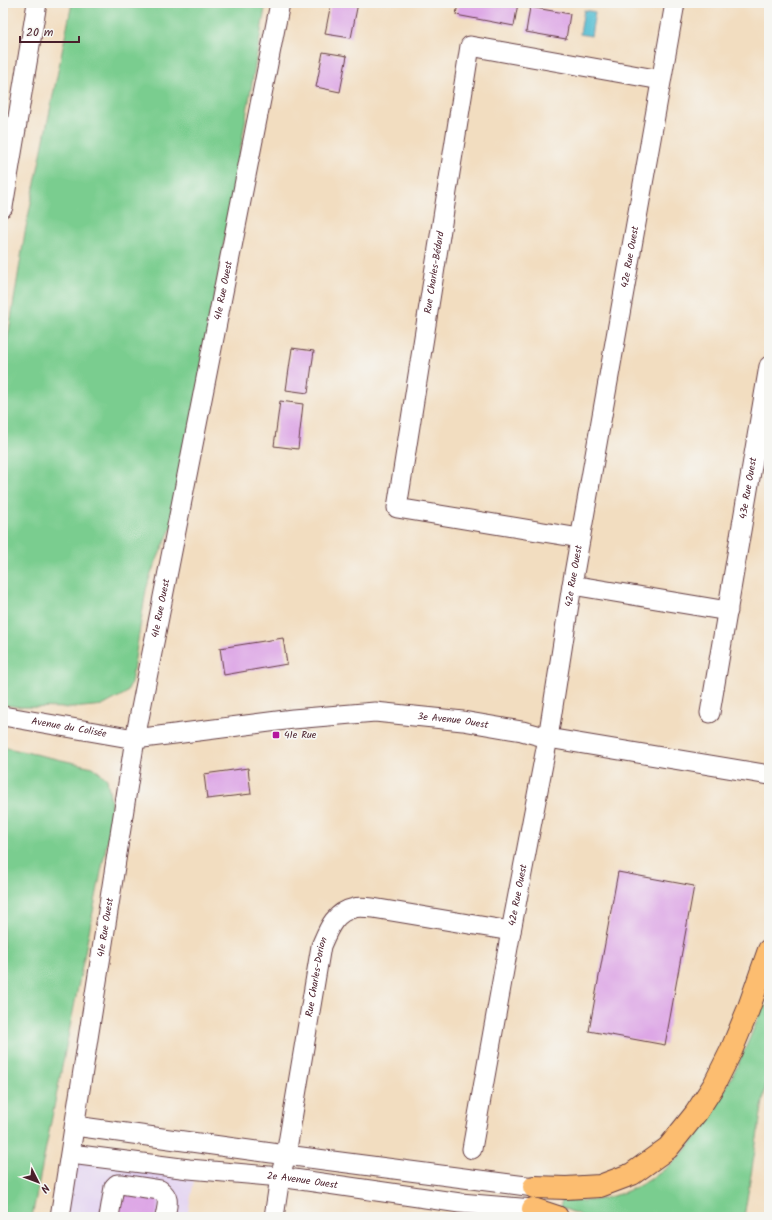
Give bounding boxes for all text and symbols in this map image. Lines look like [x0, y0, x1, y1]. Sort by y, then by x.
scale bar [20, 18, 79, 44]
text: 20 m [26, 23, 54, 42]
street label: 42e Rue Ouest [617, 225, 643, 289]
street label: Rue Charles-Bédard [420, 229, 449, 315]
street label: 41e Rue Ouest [210, 259, 237, 321]
street label: 43e Rue Ouest [735, 456, 761, 520]
street label: 42e Rue Ouest [561, 544, 587, 608]
street label: 41e Rue Ouest [147, 577, 174, 639]
street label: 3e Avenue Ouest [417, 708, 490, 733]
street label: Avenue du Colisée [30, 713, 108, 742]
place label: 41e Rue [284, 727, 317, 743]
marker: 41e Rue [271, 730, 281, 740]
street label: 42e Rue Ouest [504, 863, 532, 927]
street label: 41e Rue Ouest [93, 897, 118, 958]
street label: Rue Charles-Dorion [301, 934, 332, 1018]
north arrow [18, 1162, 58, 1202]
street label: 2e Avenue Ouest [266, 1168, 339, 1193]
text: N [36, 1179, 54, 1197]

